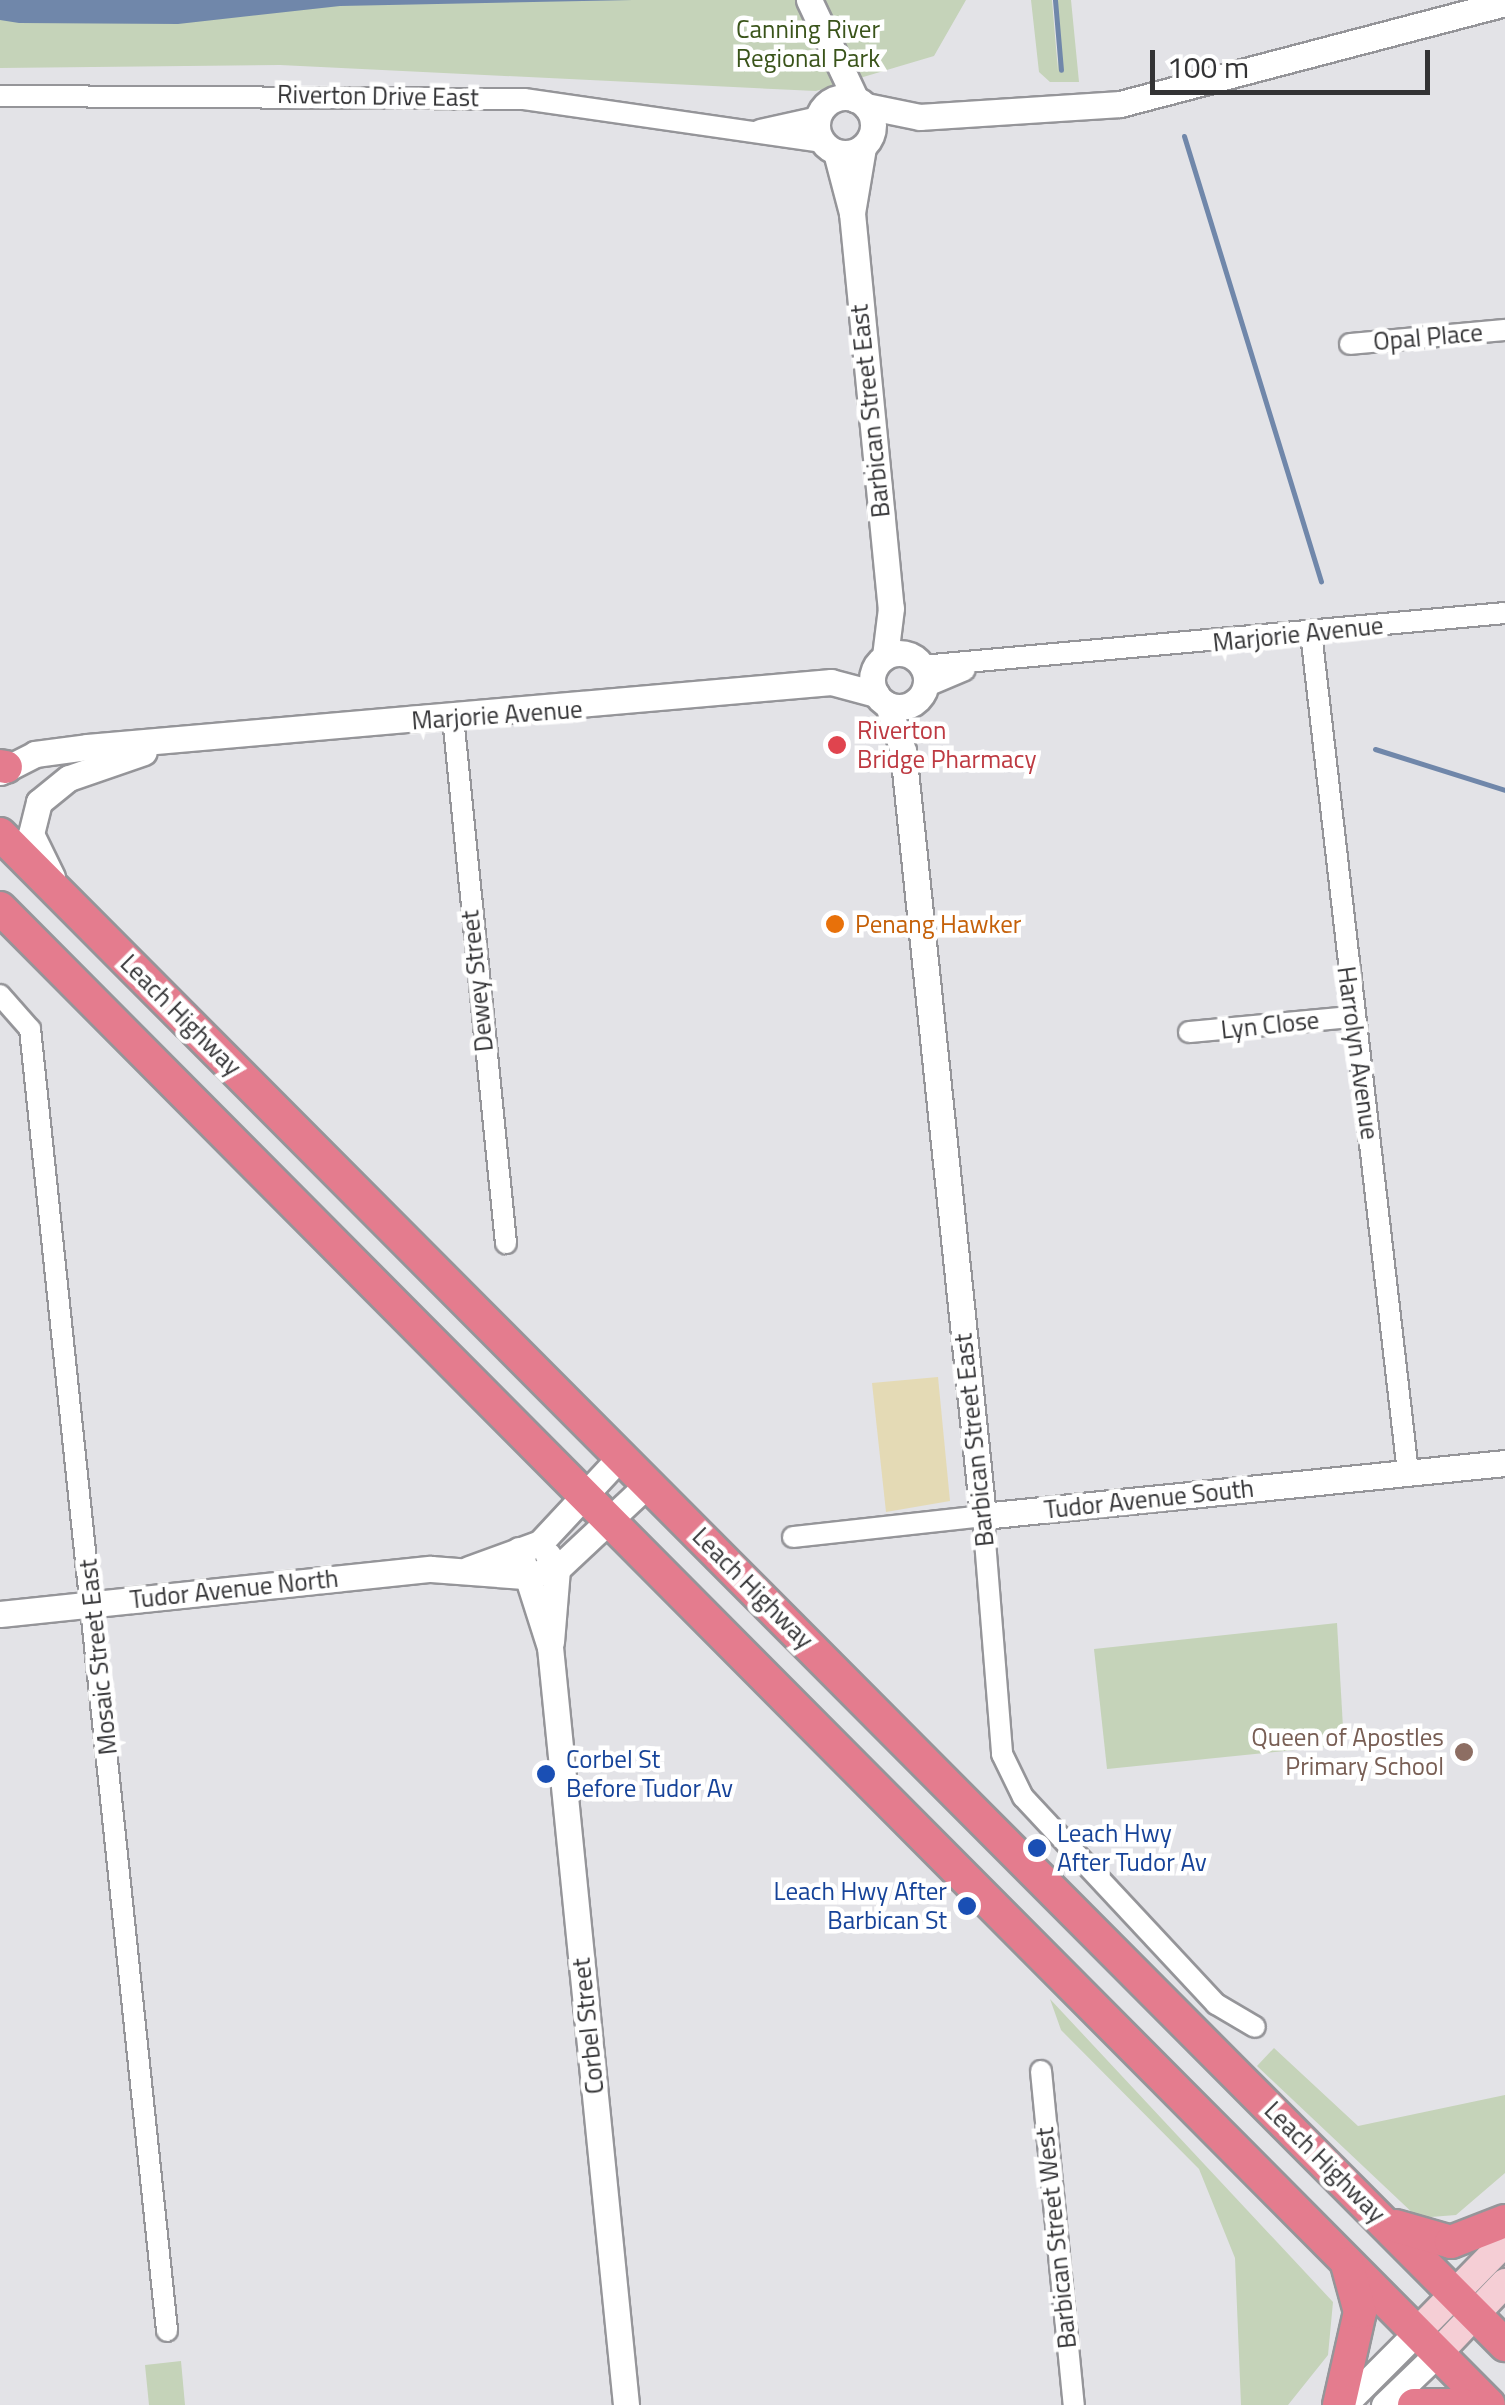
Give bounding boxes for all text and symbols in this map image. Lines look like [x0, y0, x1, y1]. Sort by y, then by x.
park label: Canning River Regional Park [736, 15, 880, 74]
scale bar [1155, 30, 1435, 92]
text: 100 m [1167, 44, 1249, 90]
street label: Riverton Drive East [277, 79, 479, 113]
street label: Barbican Street East [844, 303, 896, 519]
street label: Opal Place [1372, 317, 1484, 357]
street label: Marjorie Avenue [1211, 610, 1385, 658]
street label: Marjorie Avenue [411, 694, 583, 736]
place label: Riverton Bridge Pharmacy [857, 716, 1037, 775]
marker: Riverton Bridge Pharmacy [826, 734, 848, 756]
street label: Dewey Street [455, 909, 499, 1053]
place label: Penang Hawker [855, 909, 1021, 939]
marker: Penang Hawker [824, 913, 846, 935]
street label: Leach Highway [114, 948, 248, 1082]
street label: Harrolyn Avenue [1331, 964, 1385, 1142]
street label: Lyn Close [1219, 1005, 1321, 1045]
street label: Barbican Street East [948, 1332, 1000, 1548]
street label: Tudor Avenue South [1043, 1473, 1255, 1525]
street label: Leach Highway [686, 1521, 820, 1655]
street label: Mosaic Street East [73, 1558, 123, 1756]
street label: Tudor Avenue North [128, 1563, 340, 1615]
place label: Queen of Apostles Primary School [1251, 1723, 1444, 1782]
marker: Queen of Apostles Primary School [1453, 1741, 1475, 1763]
place label: Corbel St Before Tudor Av [566, 1745, 733, 1804]
marker: Corbel St Before Tudor Av [535, 1763, 557, 1785]
place label: Leach Hwy After Tudor Av [1057, 1819, 1207, 1878]
marker: Leach Hwy After Tudor Av [1026, 1837, 1048, 1859]
place label: Leach Hwy After Barbican St [774, 1877, 947, 1936]
marker: Leach Hwy After Barbican St [956, 1895, 978, 1917]
street label: Corbel Street [566, 1956, 610, 2096]
street label: Leach Highway [1258, 2095, 1392, 2229]
street label: Barbican Street West [1029, 2126, 1083, 2350]

